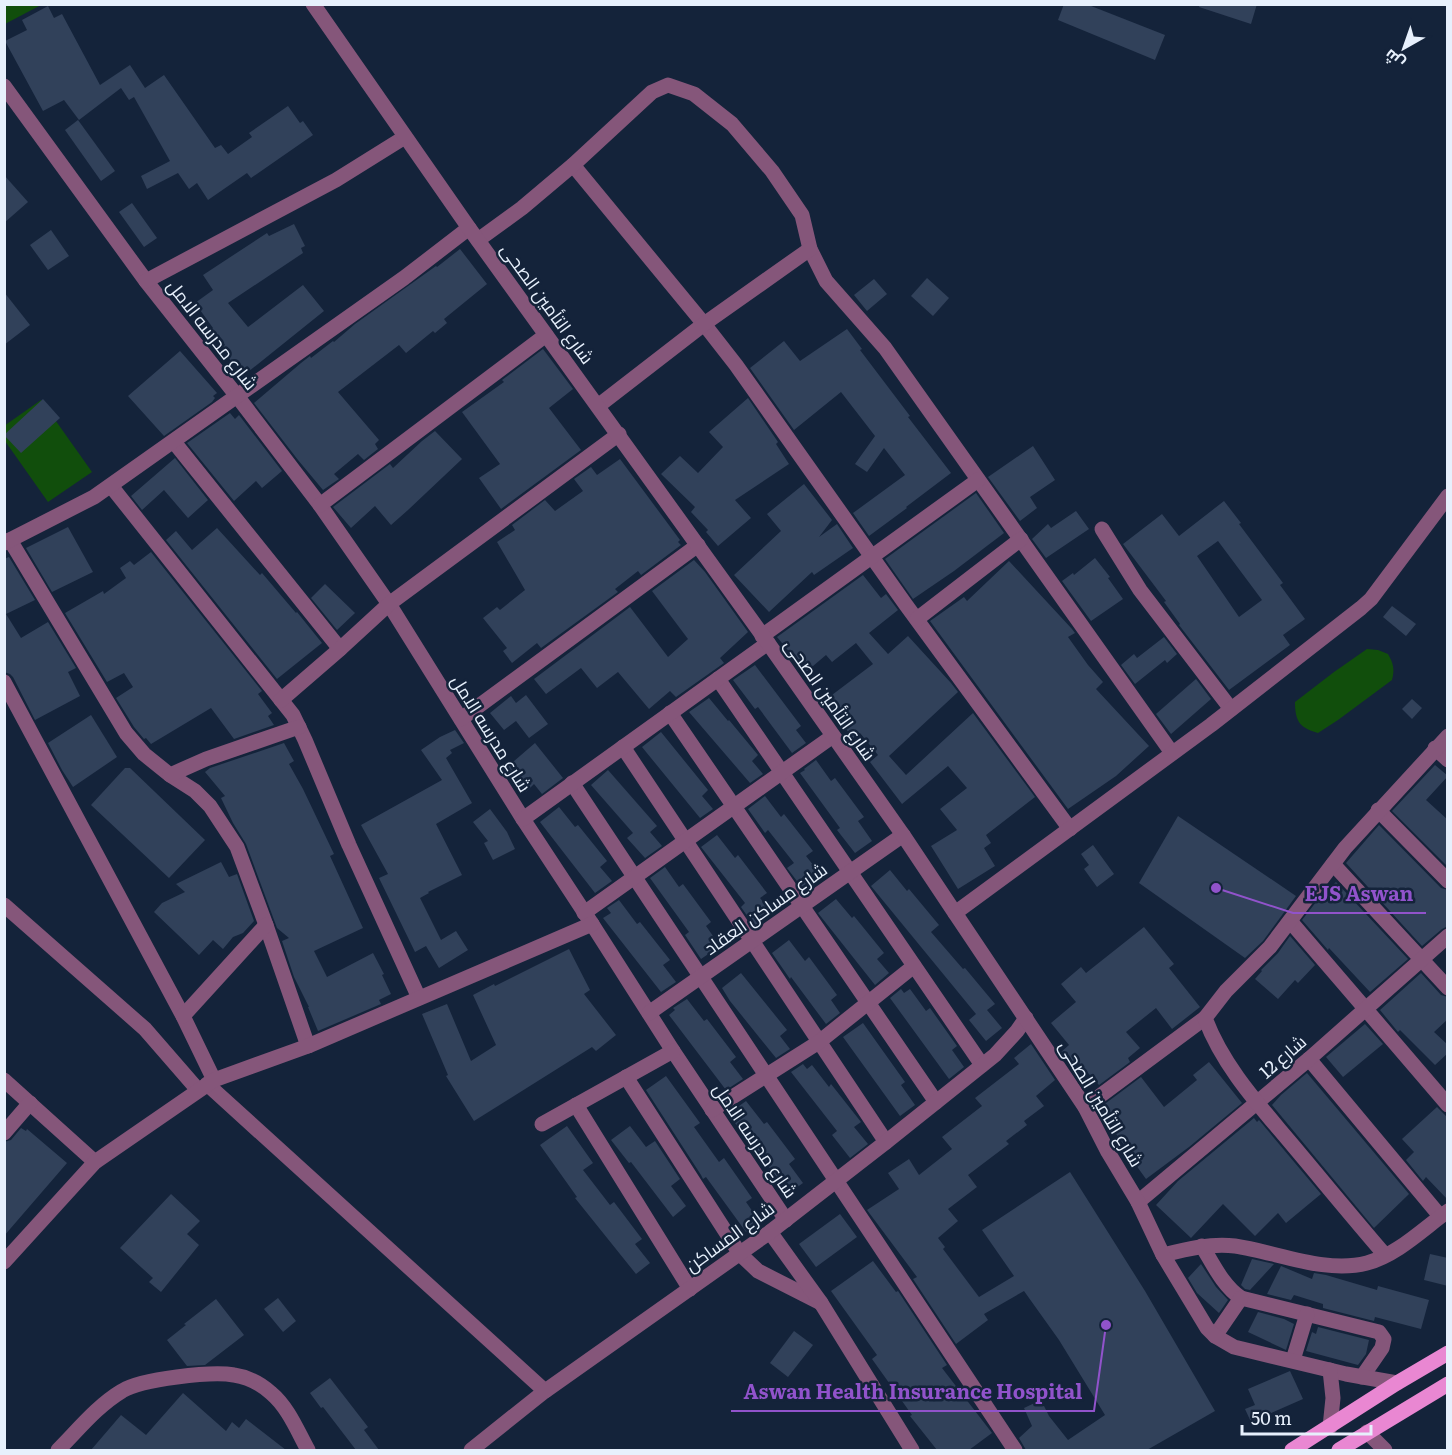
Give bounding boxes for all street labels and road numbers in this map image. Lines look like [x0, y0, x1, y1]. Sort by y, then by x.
street label: شارع التأمين الصحى [495, 237, 601, 369]
street label: شارع مدرسه الامل [161, 273, 265, 395]
street label: شارع التأمين الصحى [779, 632, 883, 766]
street label: شارع مدرسه الامل [445, 669, 539, 797]
street label: شارع مساكن العقاد [698, 855, 832, 961]
street label: شارع 12 [1252, 1028, 1312, 1084]
street label: شارع التأمين الصحى [1053, 1034, 1151, 1172]
street label: شارع مدرسه الامل [707, 1077, 805, 1203]
street label: شارع المساكن [679, 1194, 779, 1278]

